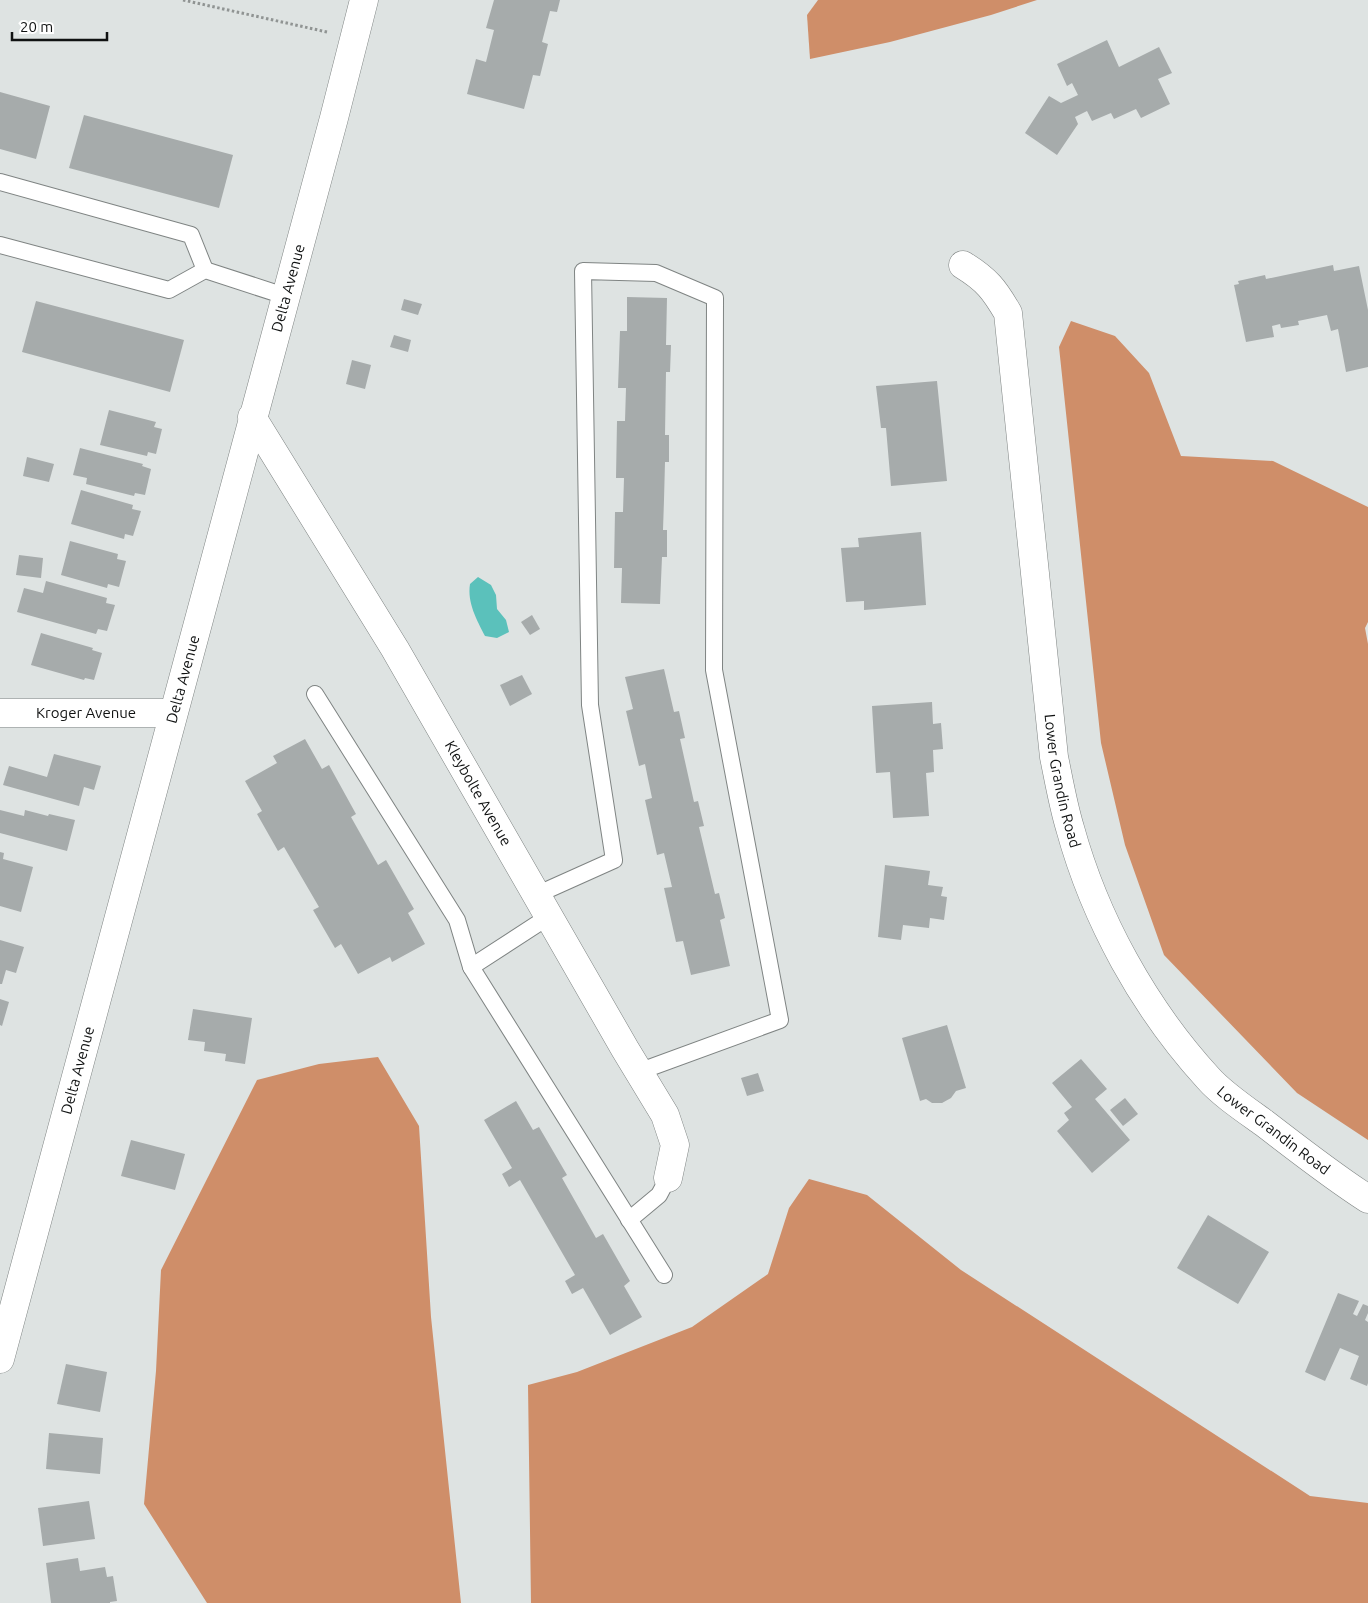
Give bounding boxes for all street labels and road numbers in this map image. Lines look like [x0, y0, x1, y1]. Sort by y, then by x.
street label: Delta Avenue [268, 242, 308, 334]
street label: Delta Avenue [163, 633, 202, 725]
street label: Kroger Avenue [36, 704, 136, 721]
street label: Lower Grandin Road [1042, 713, 1084, 850]
street label: Kleybolte Avenue [442, 738, 515, 849]
street label: Delta Avenue [57, 1024, 97, 1116]
street label: Lower Grandin Road [1214, 1082, 1333, 1178]

